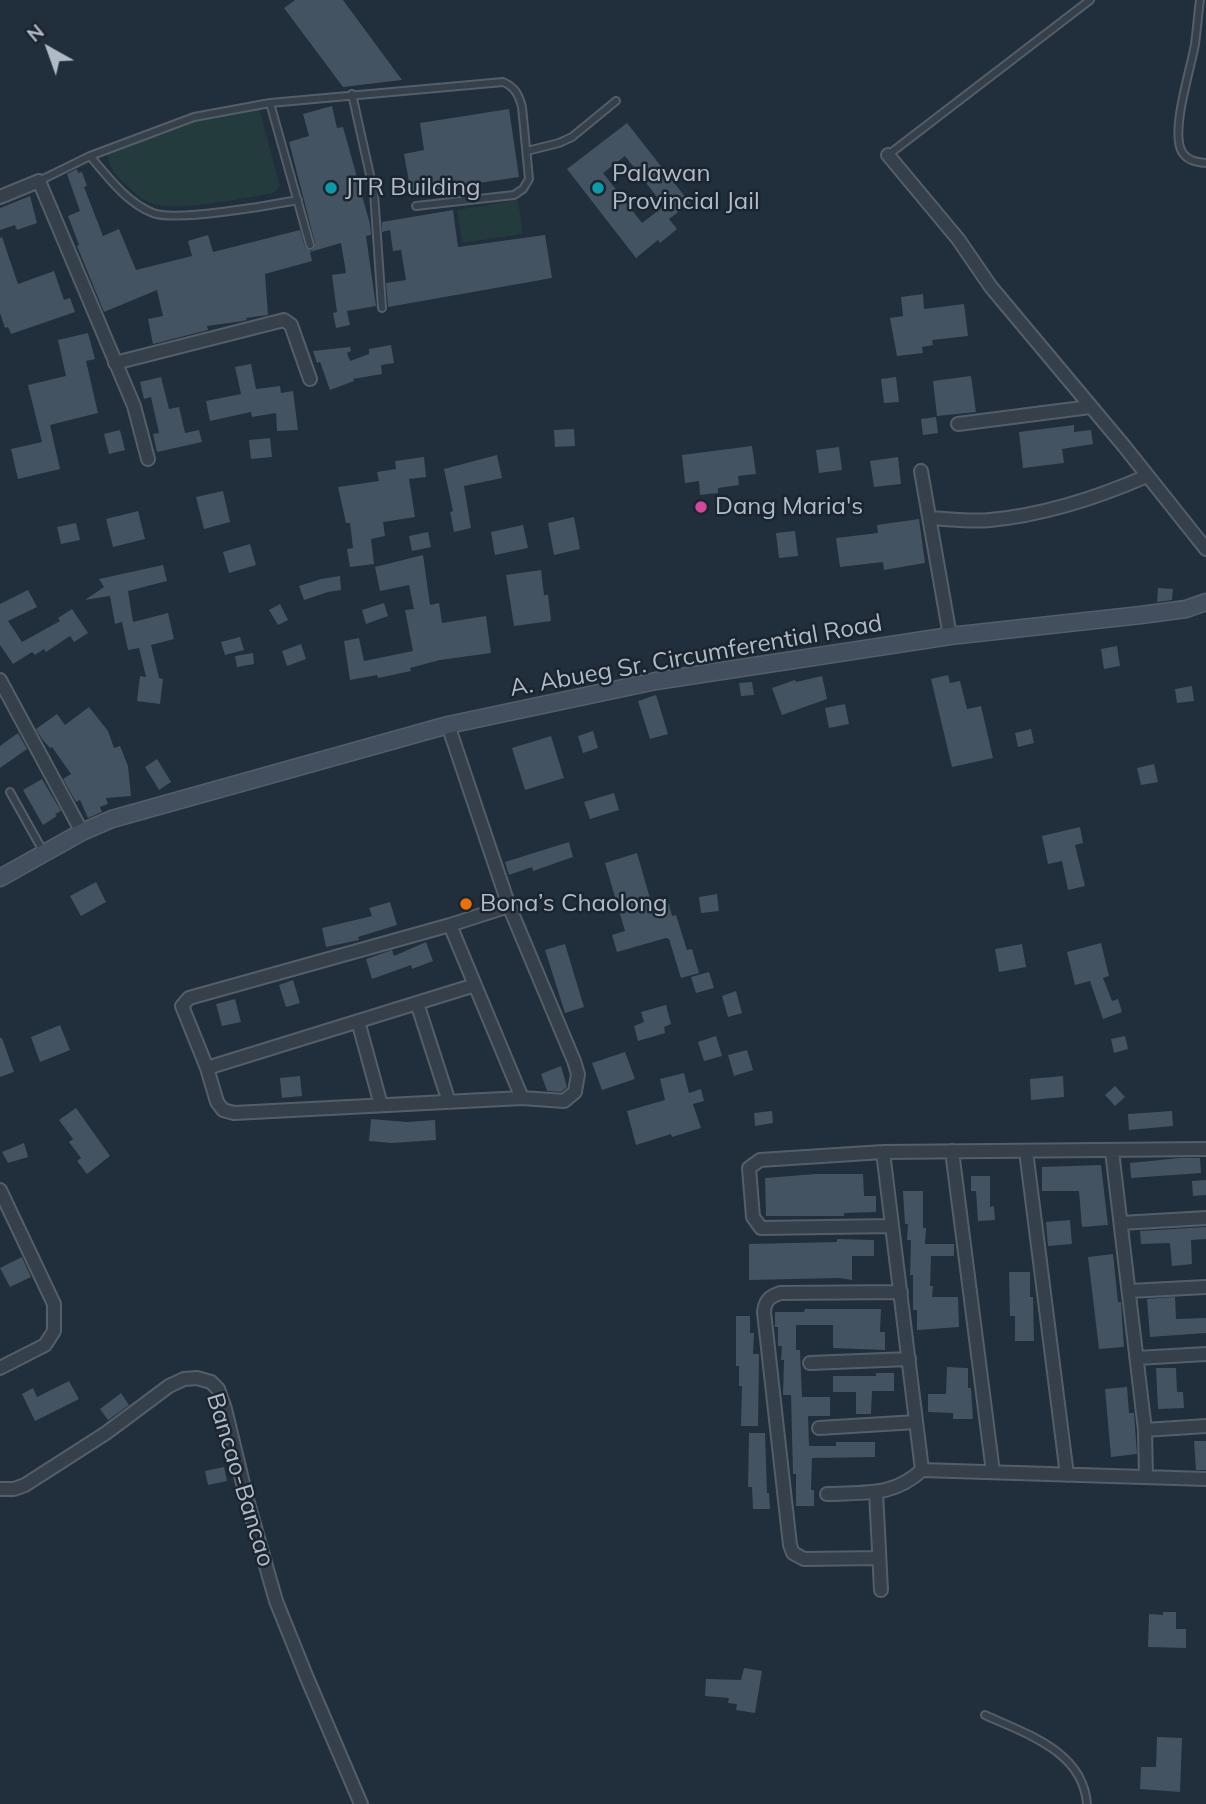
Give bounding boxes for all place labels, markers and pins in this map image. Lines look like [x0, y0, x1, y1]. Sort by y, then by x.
place label: Palawan Provincial Jail [612, 160, 760, 216]
place label: JTR Building [345, 174, 481, 202]
marker: JTR Building [323, 180, 339, 196]
marker: Palawan Provincial Jail [590, 180, 606, 196]
place label: Dang Maria's [715, 493, 863, 521]
marker: Dang Maria's [693, 499, 709, 515]
place label: Bona’s Chaolong [480, 890, 668, 918]
marker: Bona’s Chaolong [458, 896, 474, 912]

